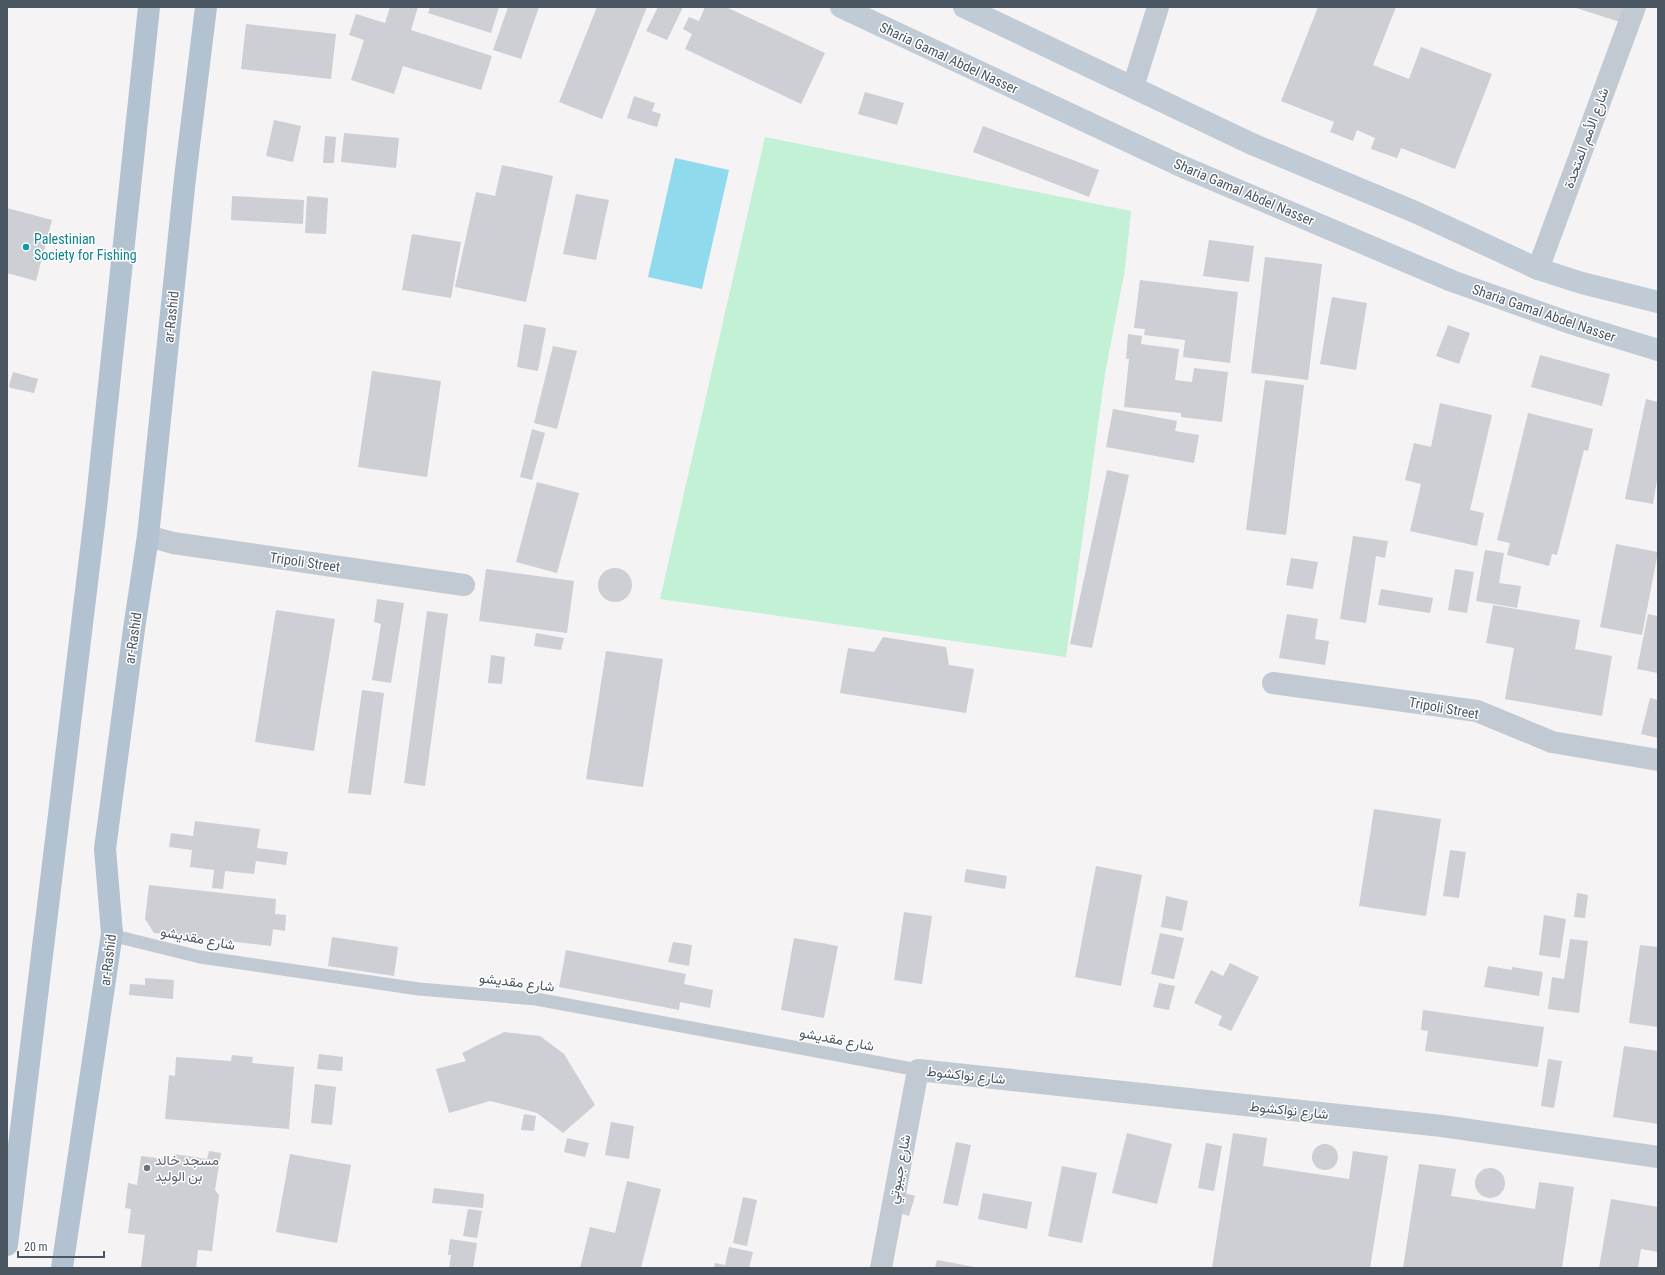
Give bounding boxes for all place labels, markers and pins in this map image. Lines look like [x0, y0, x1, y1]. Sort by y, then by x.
place label: Palestinian Society for Fishing [34, 231, 137, 263]
marker: Palestinian Society for Fishing [21, 242, 31, 252]
place label: مسجد خالد بن الوليد [155, 1152, 219, 1185]
marker: مسجد خالد بن الوليد [142, 1163, 152, 1173]

